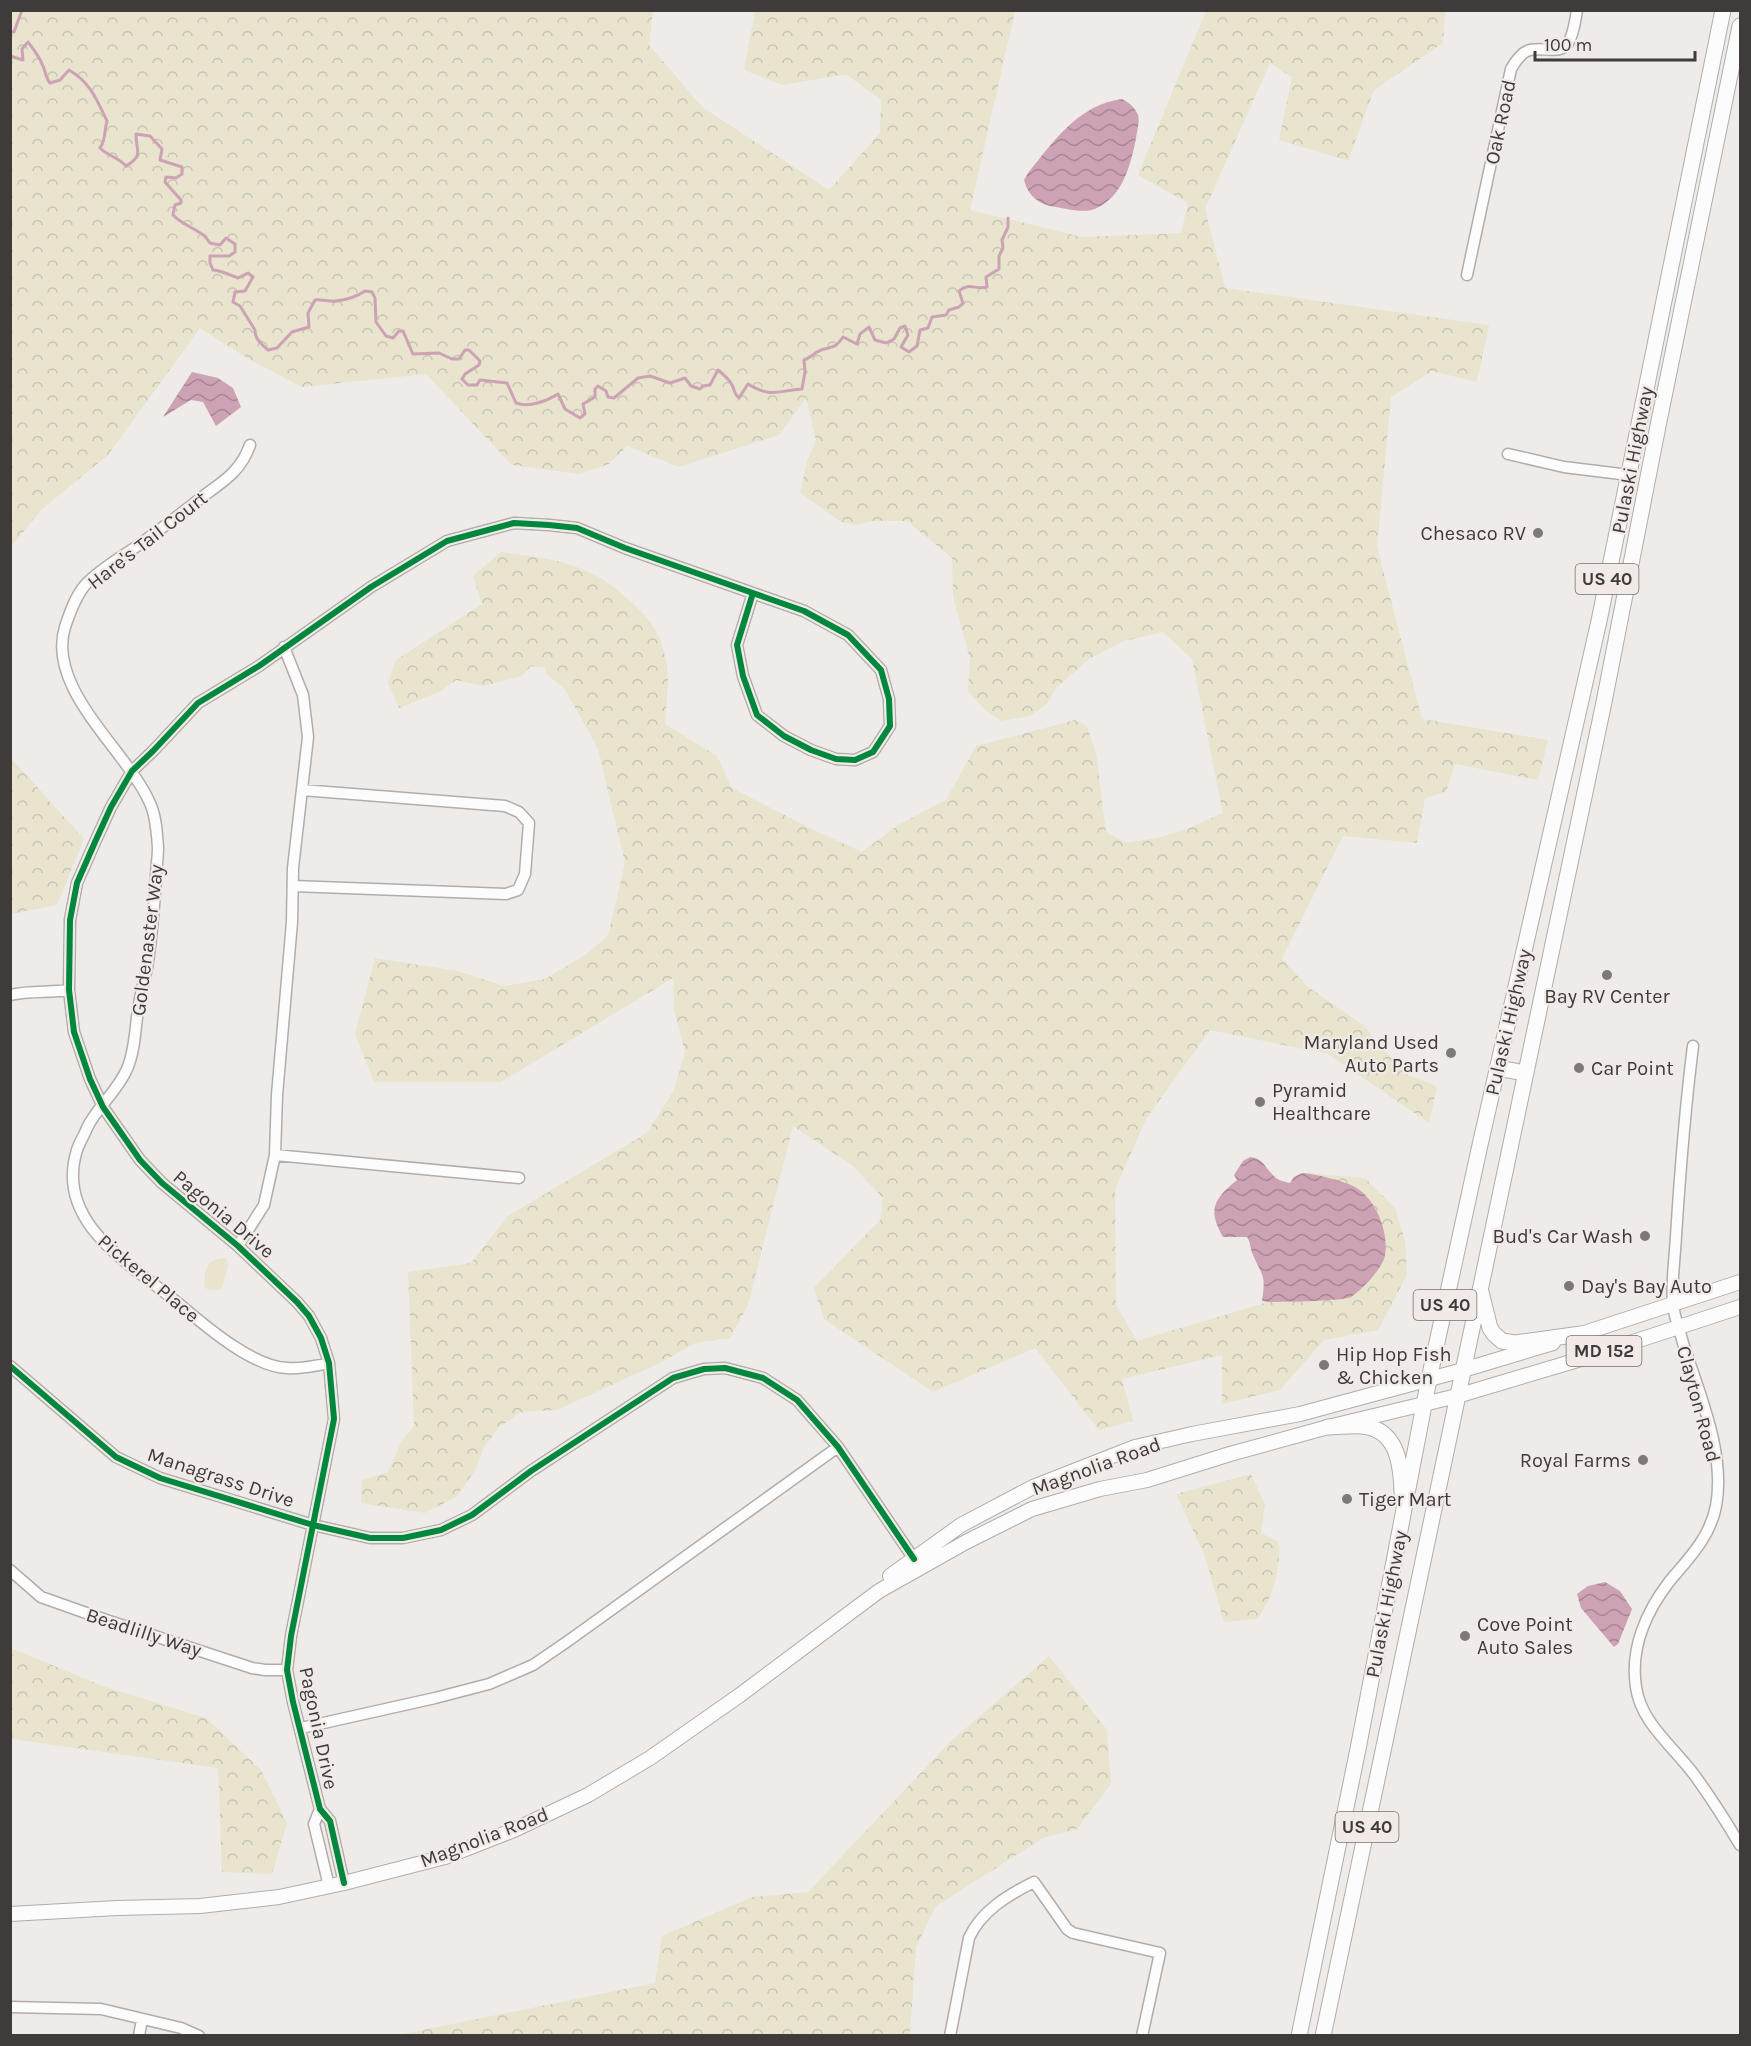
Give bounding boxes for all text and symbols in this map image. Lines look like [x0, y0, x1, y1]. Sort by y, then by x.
scale bar [1535, 24, 1696, 62]
text: 100 m [1544, 34, 1592, 56]
street label: Oak Road [1480, 78, 1521, 167]
street label: Pulaski Highway [1607, 384, 1658, 536]
street label: Hare's Tail Court [83, 486, 212, 594]
place label: Chesaco RV [1420, 522, 1526, 545]
marker: Chesaco RV [1531, 526, 1545, 540]
road number: US 40 [1576, 564, 1638, 594]
street label: Goldenaster Way [127, 863, 168, 1017]
street label: Pulaski Highway [1480, 947, 1537, 1098]
marker: Bay RV Center [1600, 968, 1614, 982]
place label: Bay RV Center [1544, 985, 1670, 1008]
place label: Maryland Used Auto Parts [1304, 1031, 1439, 1077]
marker: Maryland Used Auto Parts [1444, 1046, 1458, 1060]
place label: Car Point [1591, 1057, 1674, 1080]
marker: Car Point [1572, 1061, 1586, 1075]
place label: Pyramid Healthcare [1272, 1079, 1371, 1125]
marker: Pyramid Healthcare [1253, 1095, 1267, 1109]
street label: Pagonia Drive [168, 1165, 279, 1263]
place label: Bud's Car Wash [1493, 1225, 1633, 1248]
street label: Pickerel Place [93, 1229, 204, 1327]
marker: Bud's Car Wash [1638, 1229, 1652, 1243]
place label: Day's Bay Auto [1581, 1275, 1712, 1298]
marker: Day's Bay Auto [1562, 1279, 1576, 1293]
road number: US 40 [1414, 1290, 1476, 1320]
road number: MD 152 [1566, 1336, 1642, 1366]
place label: Hip Hop Fish & Chicken [1336, 1343, 1452, 1389]
street label: Clayton Road [1672, 1343, 1725, 1465]
marker: Hip Hop Fish & Chicken [1317, 1358, 1331, 1372]
street label: Magnolia Road [1029, 1432, 1164, 1500]
street label: Managrass Drive [145, 1443, 297, 1512]
place label: Royal Farms [1520, 1449, 1631, 1472]
marker: Royal Farms [1636, 1453, 1650, 1467]
place label: Tiger Mart [1359, 1488, 1452, 1511]
marker: Tiger Mart [1340, 1492, 1354, 1506]
street label: Pulaski Highway [1361, 1528, 1412, 1680]
street label: Beadlilly Way [83, 1603, 204, 1662]
place label: Cove Point Auto Sales [1477, 1613, 1573, 1659]
marker: Cove Point Auto Sales [1458, 1629, 1472, 1643]
street label: Pagonia Drive [294, 1665, 343, 1792]
street label: Magnolia Road [417, 1802, 552, 1873]
road number: US 40 [1336, 1812, 1398, 1842]

